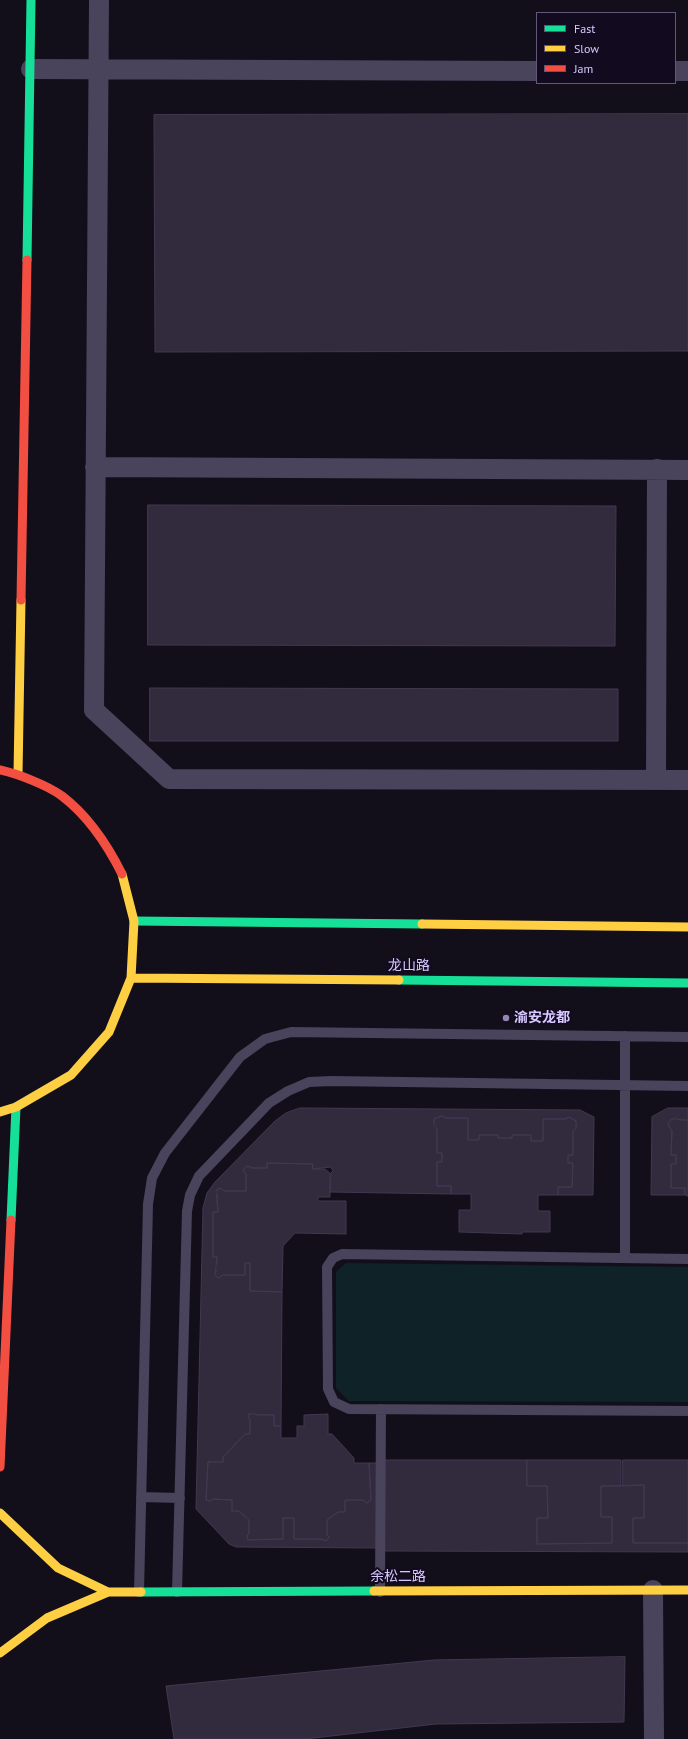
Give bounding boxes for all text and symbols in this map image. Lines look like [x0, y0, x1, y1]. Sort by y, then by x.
legend [536, 12, 676, 84]
text: Fast [574, 21, 595, 36]
text: Slow [574, 41, 599, 56]
text: Jam [574, 61, 593, 76]
street label: 龙山路 [388, 958, 430, 974]
place label: 渝安龙都 [514, 1010, 570, 1026]
marker: 渝安龙都 [501, 1013, 511, 1023]
street label: 余松二路 [370, 1569, 426, 1585]

